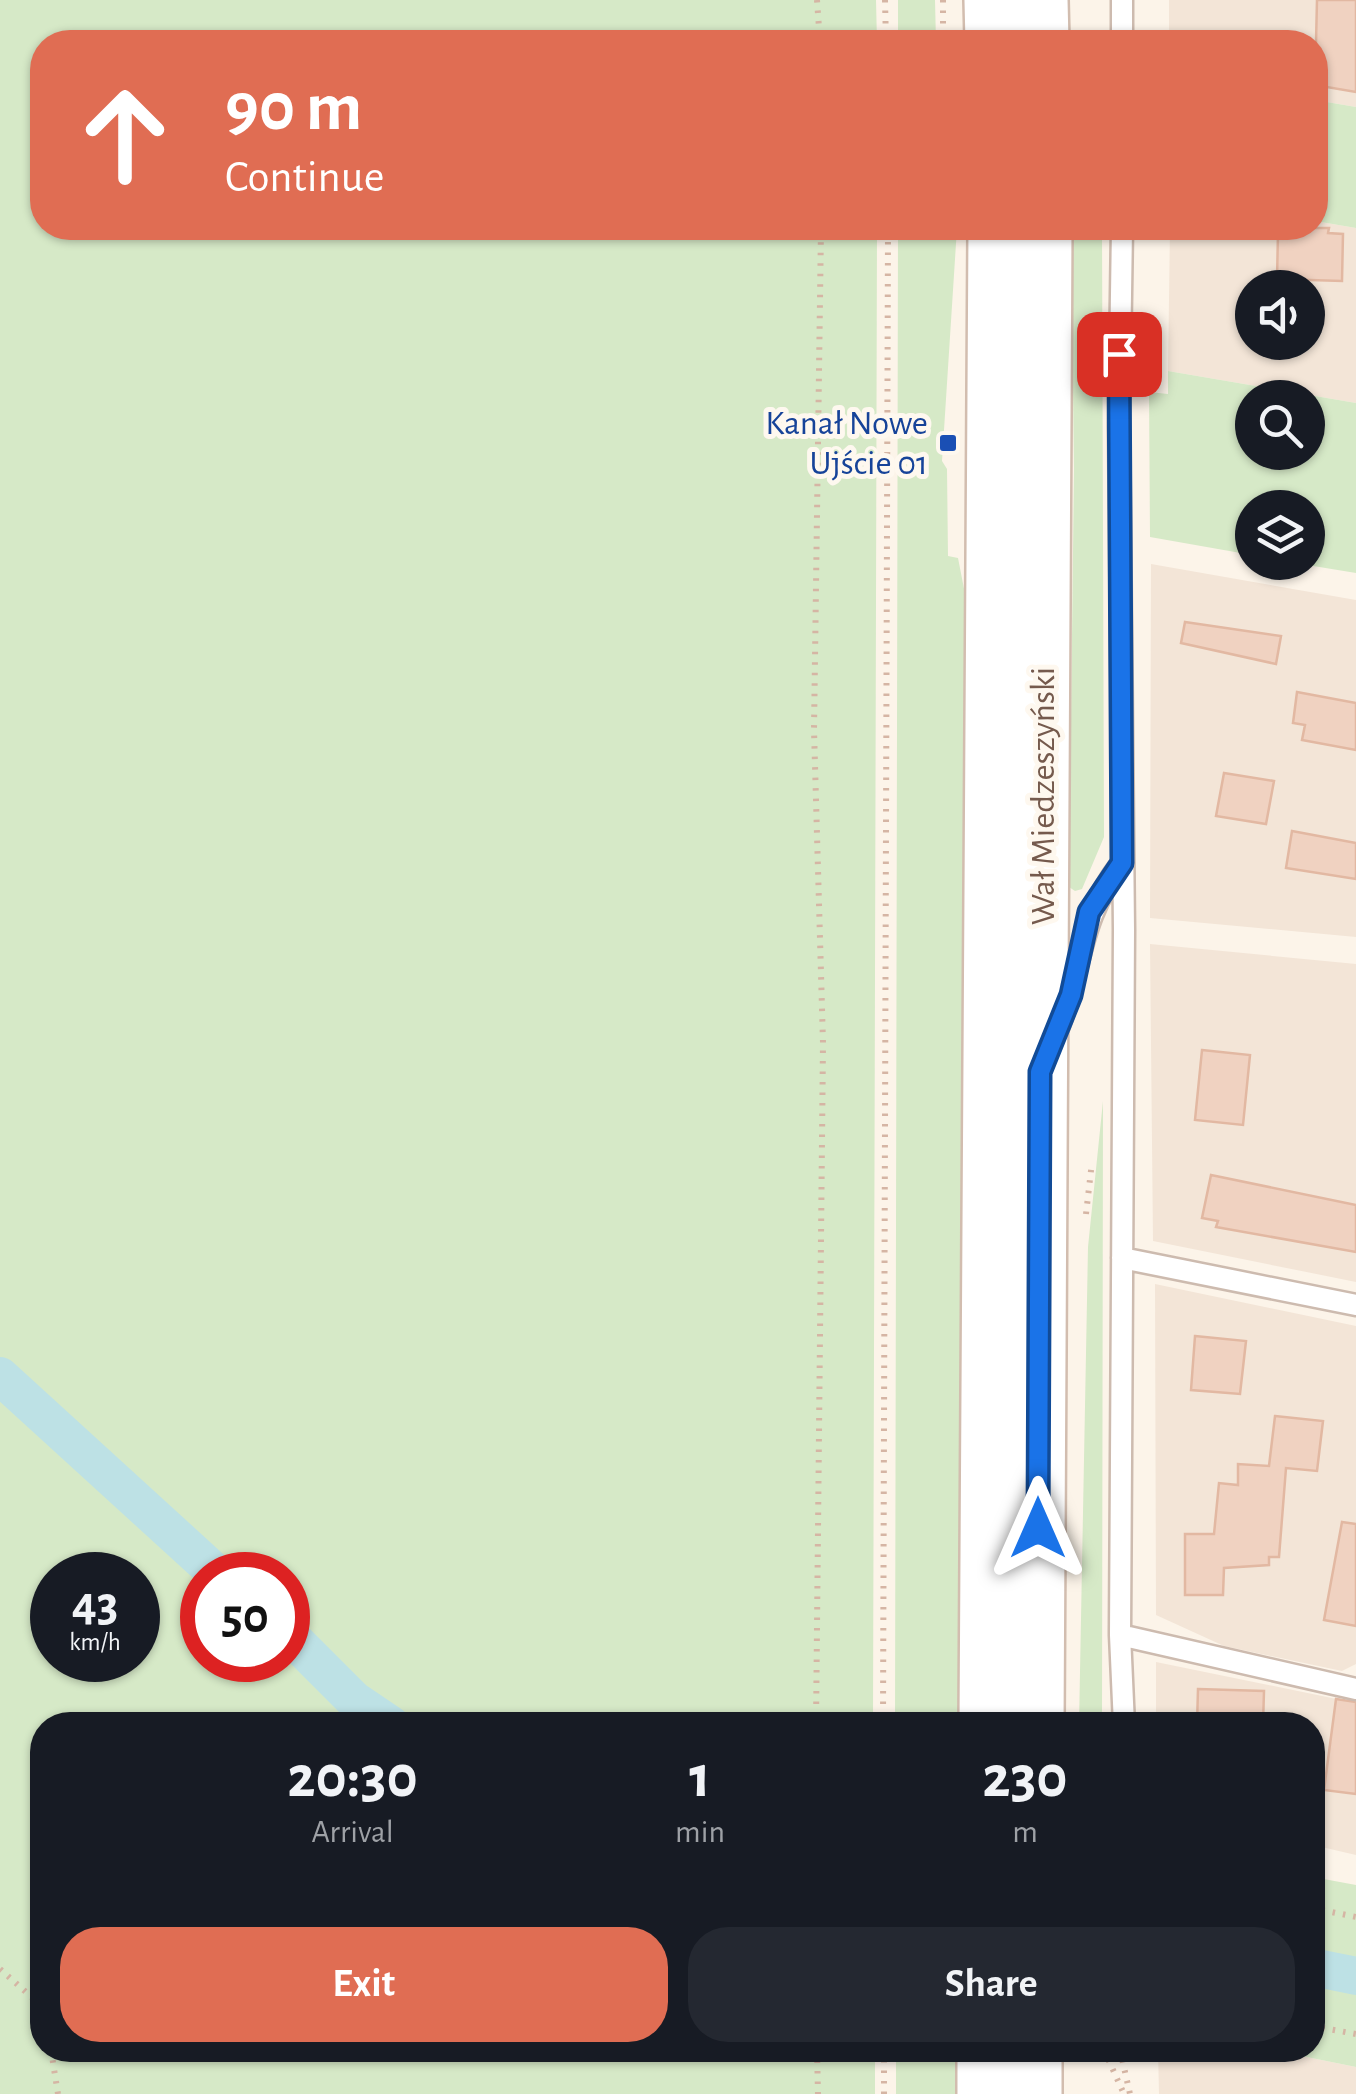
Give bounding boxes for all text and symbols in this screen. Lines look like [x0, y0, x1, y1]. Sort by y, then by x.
icon: ahead [60, 70, 190, 200]
text: 90 m [225, 73, 362, 143]
text: Continue [225, 155, 384, 200]
map controls [1235, 270, 1325, 580]
button: sound [1235, 270, 1325, 360]
pin [1077, 312, 1162, 397]
icon: arrive [1092, 327, 1147, 382]
button: search [1235, 380, 1325, 470]
place label: Kanał Nowe Ujście 01 [765, 406, 928, 481]
marker: Kanał Nowe Ujście 01 [937, 432, 959, 454]
button: layers [1235, 490, 1325, 580]
street label: Wał Miedzeszyński [1026, 667, 1061, 925]
position arrow [986, 1476, 1090, 1580]
speed limit sign: 50 [180, 1552, 310, 1682]
text: 43 [72, 1580, 118, 1630]
text: km/h [69, 1630, 121, 1655]
text: 20:30 [287, 1748, 418, 1808]
text: 1 [689, 1748, 711, 1808]
text: 230 [982, 1748, 1068, 1808]
text: Arrival [311, 1816, 394, 1848]
text: min [675, 1816, 725, 1848]
text: m [1012, 1816, 1038, 1848]
button: Exit [60, 1927, 668, 2042]
button: Share [688, 1927, 1295, 2042]

